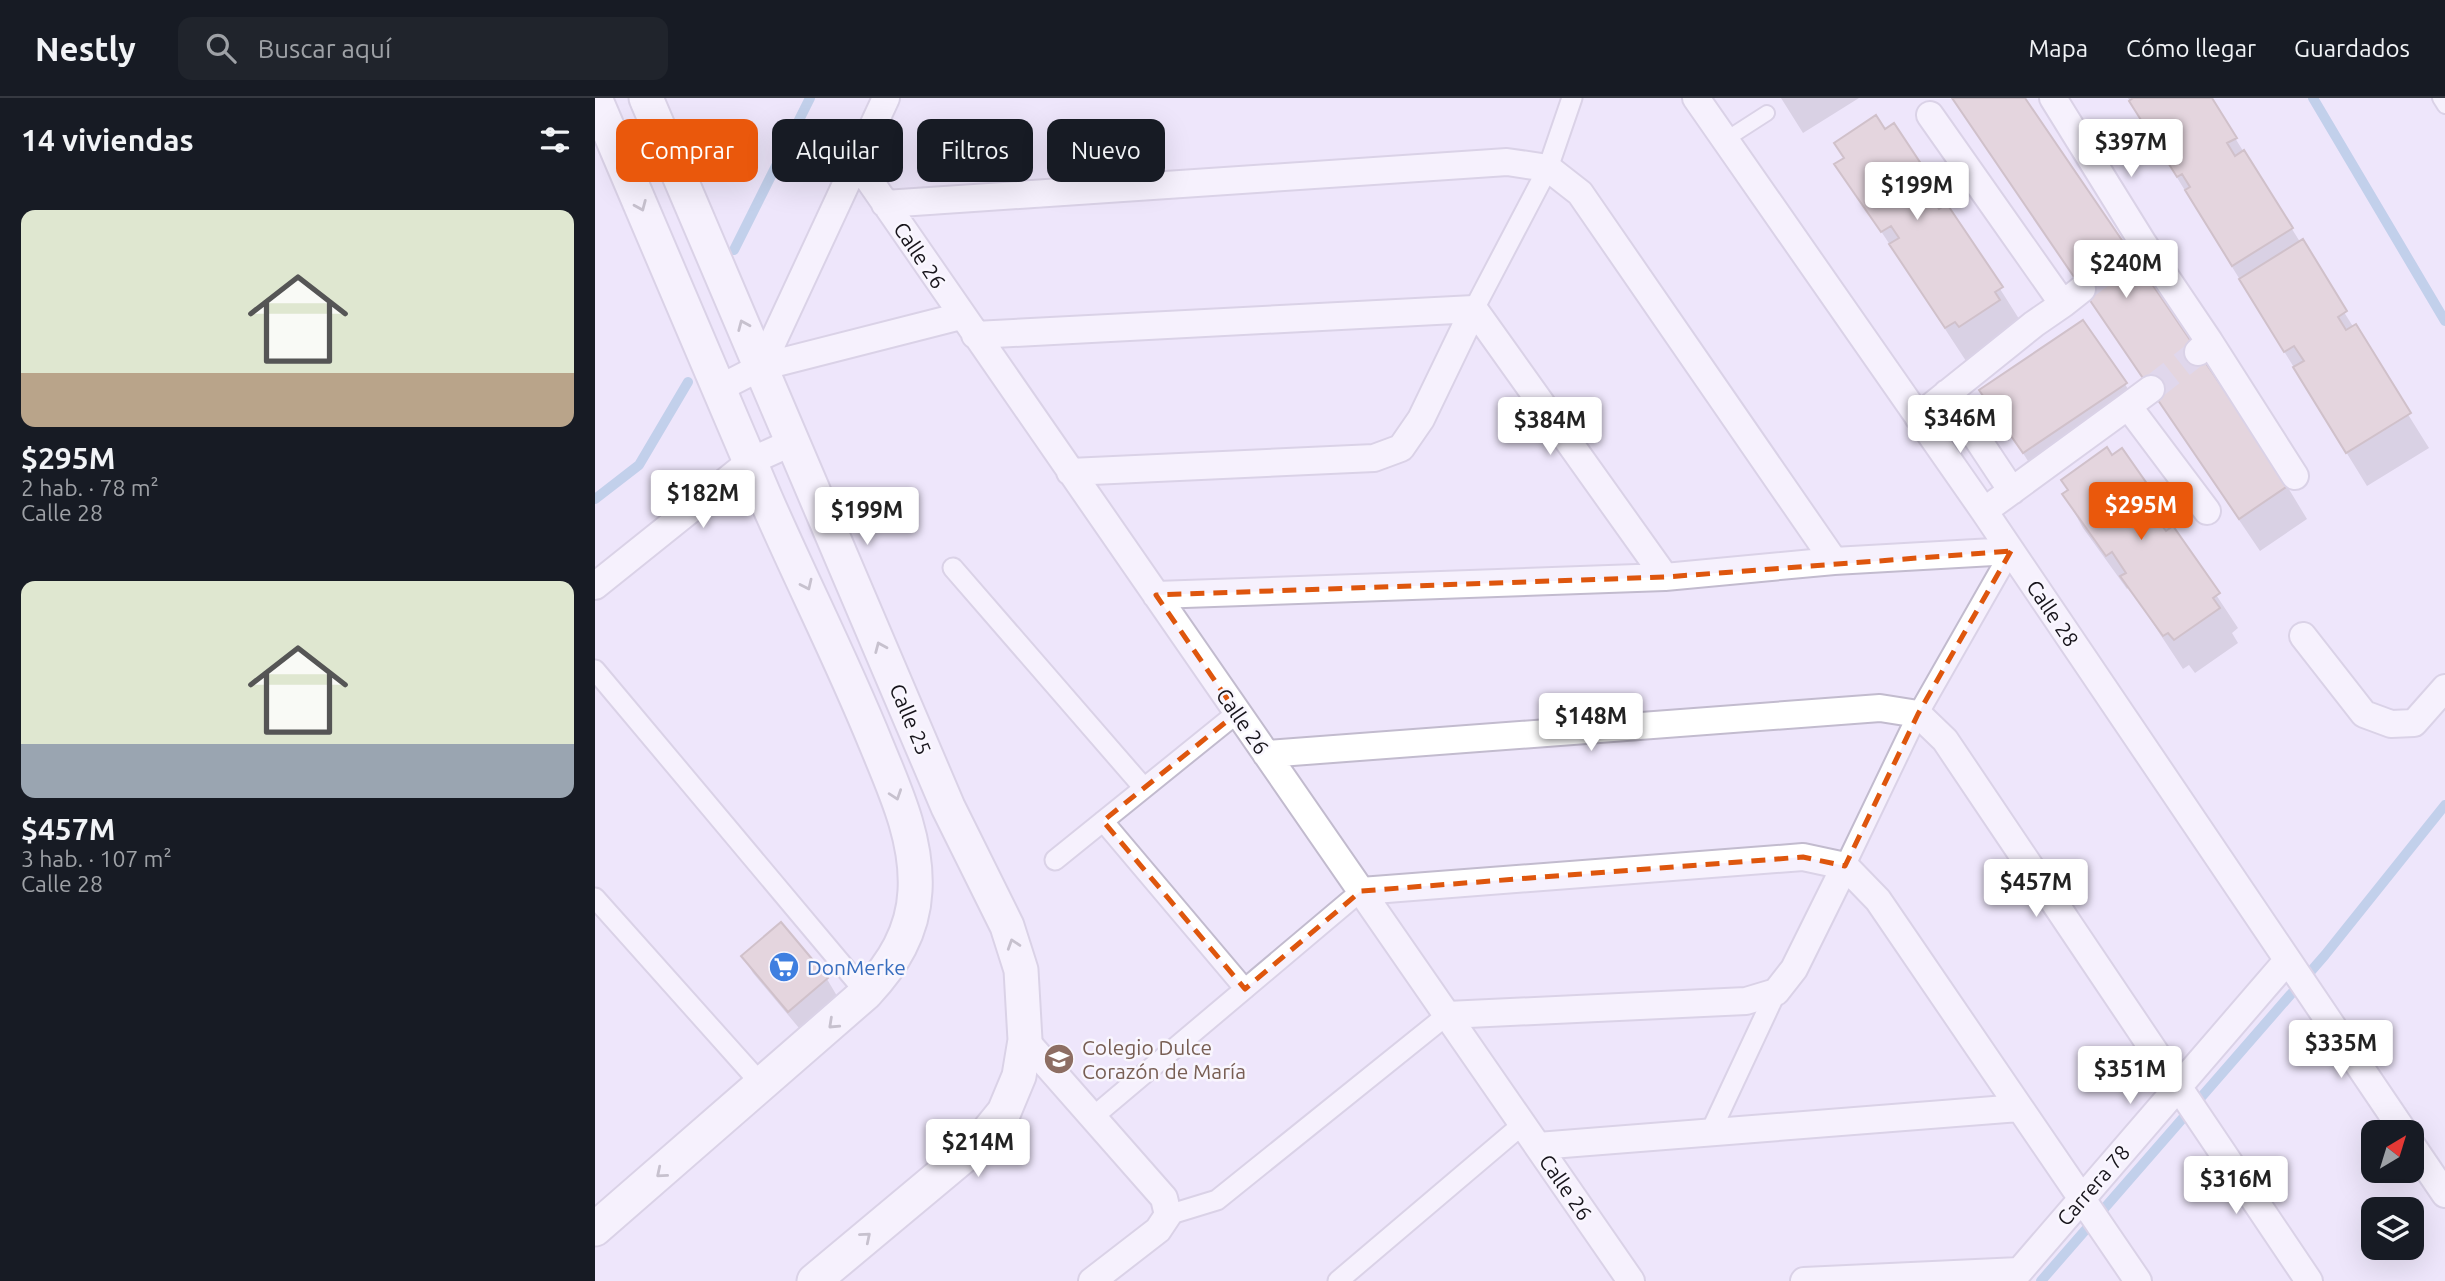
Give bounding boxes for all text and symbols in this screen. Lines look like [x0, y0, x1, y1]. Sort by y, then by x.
search box [178, 17, 668, 80]
icon: search [202, 29, 240, 67]
text: Nestly [35, 30, 136, 67]
text: Buscar aquí [258, 34, 391, 63]
text: Mapa [2028, 35, 2088, 62]
text: Cómo llegar [2126, 35, 2256, 62]
text: Guardados [2294, 35, 2410, 62]
chip: Comprar [616, 119, 758, 182]
chip: Alquilar [772, 119, 903, 182]
chip: Filtros [917, 119, 1033, 182]
chip: Nuevo [1047, 119, 1165, 182]
pin: $397M [2082, 120, 2180, 179]
icon: filters [536, 121, 574, 159]
text: 14 viviendas [21, 123, 194, 157]
text: $397M [2095, 129, 2167, 154]
pin: $199M [1868, 162, 1966, 222]
text: $199M [1881, 172, 1953, 197]
one-way arrow [633, 199, 647, 211]
street label: Calle 26 [889, 217, 951, 293]
pin: $240M [2077, 240, 2175, 300]
text: $240M [2090, 250, 2162, 275]
icon: home [235, 256, 361, 382]
one-way arrow [737, 320, 751, 332]
pin: $346M [1911, 396, 2009, 455]
pin: $384M [1501, 398, 1599, 457]
text: $346M [1924, 405, 1996, 430]
text: $384M [1514, 407, 1586, 432]
text: $295M [21, 441, 115, 475]
pin: $182M [654, 470, 752, 530]
text: 2 hab. · 78 m² [21, 475, 159, 500]
text: $182M [667, 480, 739, 505]
pin: $295M [2092, 482, 2190, 542]
pin: $199M [818, 488, 916, 547]
text: $295M [2105, 492, 2177, 517]
text: $199M [831, 497, 903, 522]
text: Calle 28 [21, 500, 103, 525]
street label: Calle 28 [2022, 575, 2084, 651]
one-way arrow [799, 578, 813, 590]
icon: home [235, 627, 361, 753]
one-way arrow [874, 642, 888, 654]
street label: Calle 25 [885, 680, 937, 758]
street label: Calle 26 [1212, 683, 1274, 759]
pin: $148M [1542, 694, 1640, 753]
text: $148M [1555, 703, 1627, 728]
one-way arrow [888, 788, 902, 800]
text: $457M [21, 812, 115, 846]
text: 3 hab. · 107 m² [21, 846, 172, 871]
pin: $457M [1987, 860, 2085, 919]
text: $457M [2000, 869, 2072, 894]
text: Calle 28 [21, 871, 103, 896]
one-way arrow [1006, 938, 1021, 950]
supermarket icon: DonMerke [767, 950, 801, 984]
place label: DonMerke [807, 955, 906, 979]
one-way arrow [828, 1016, 841, 1029]
pin: $335M [2292, 1020, 2390, 1080]
text: $335M [2305, 1030, 2377, 1055]
place label: Colegio Dulce Corazón de María [1082, 1035, 1246, 1083]
school or university icon: Colegio Dulce Corazón de María [1042, 1042, 1076, 1076]
pin: $351M [2081, 1046, 2179, 1106]
text: $351M [2094, 1056, 2166, 1081]
pin: $214M [929, 1119, 1027, 1179]
north arrow [2361, 1120, 2424, 1183]
map controls [2361, 1120, 2424, 1260]
text: $214M [942, 1129, 1014, 1154]
street label: Carrera 78 [2052, 1140, 2134, 1230]
street label: Calle 26 [1535, 1149, 1597, 1225]
pin: $316M [2187, 1156, 2285, 1216]
one-way arrow [656, 1165, 669, 1177]
text: $316M [2200, 1166, 2272, 1191]
button: layers [2361, 1197, 2424, 1260]
one-way arrow [858, 1233, 871, 1245]

